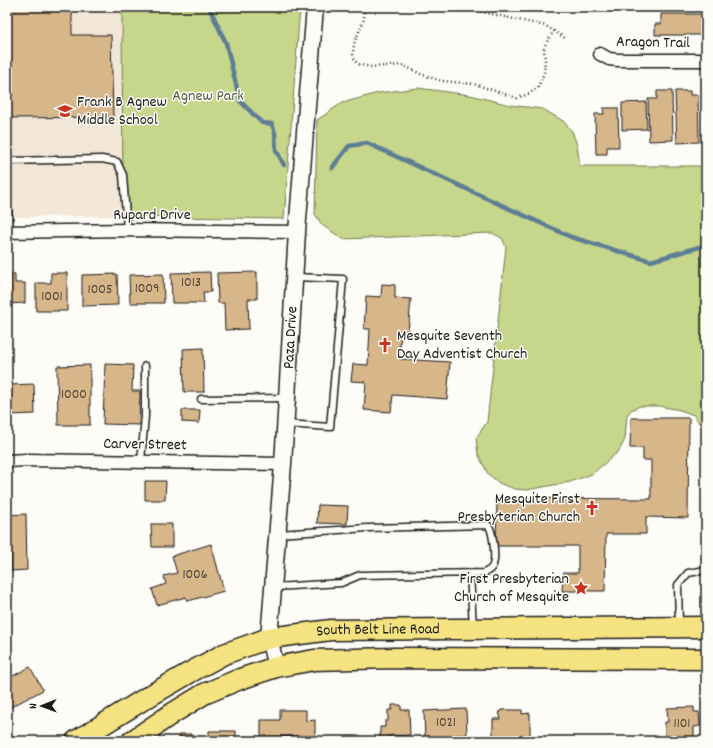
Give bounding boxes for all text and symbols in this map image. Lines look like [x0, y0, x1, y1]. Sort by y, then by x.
street label: Aragon Trail [616, 31, 690, 55]
park label: Agnew Park [172, 85, 244, 108]
place label: Frank B Agnew Middle School [77, 91, 167, 132]
school or university icon: Frank B Agnew Middle School [56, 102, 74, 120]
street label: Rupard Drive [113, 204, 191, 227]
house number: 1013 [181, 273, 201, 293]
house number: 1009 [135, 279, 159, 299]
house number: 1005 [88, 280, 112, 300]
house number: 1001 [41, 287, 63, 307]
street label: Paza Drive [277, 306, 304, 370]
place label: Mesquite Seventh Day Adventist Church [397, 325, 527, 366]
church icon: Mesquite Seventh Day Adventist Church [376, 336, 394, 354]
house number: 1000 [61, 385, 87, 405]
street label: Carver Street [103, 433, 187, 457]
place label: Mesquite First Presbyterian Church [457, 488, 580, 529]
church icon: Mesquite First Presbyterian Church [583, 499, 601, 517]
house number: 1006 [182, 565, 208, 585]
place label: First Presbyterian Church of Mesquite [454, 568, 569, 609]
place icon: First Presbyterian Church of Mesquite [572, 579, 590, 597]
street label: South Belt Line Road [315, 618, 440, 643]
north arrow [22, 686, 62, 726]
text: N [26, 703, 42, 709]
house number: 1021 [436, 713, 456, 733]
house number: 1101 [674, 714, 690, 734]

